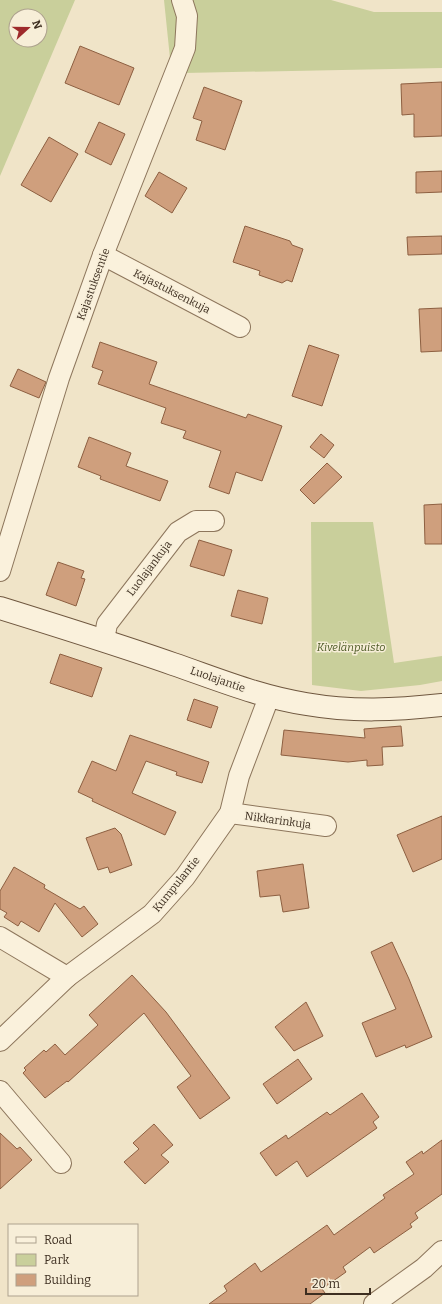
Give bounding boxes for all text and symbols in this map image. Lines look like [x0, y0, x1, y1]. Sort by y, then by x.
north arrow [8, 8, 48, 48]
text: N [29, 18, 45, 31]
street label: Kajastuksentie [74, 246, 113, 322]
street label: Kajastuksenkuja [131, 266, 212, 316]
street label: Luolajankuja [124, 538, 174, 599]
park label: Kivelänpuisto [317, 641, 385, 654]
street label: Luolajantie [189, 664, 247, 695]
street label: Nikkarinkuja [244, 809, 312, 832]
street label: Kumpulantie [150, 854, 203, 915]
legend [8, 1224, 138, 1296]
text: Road [44, 1233, 72, 1247]
text: Park [44, 1253, 70, 1267]
scale bar [306, 1270, 370, 1296]
text: Building [44, 1273, 91, 1287]
text: 20 m [312, 1277, 341, 1291]

